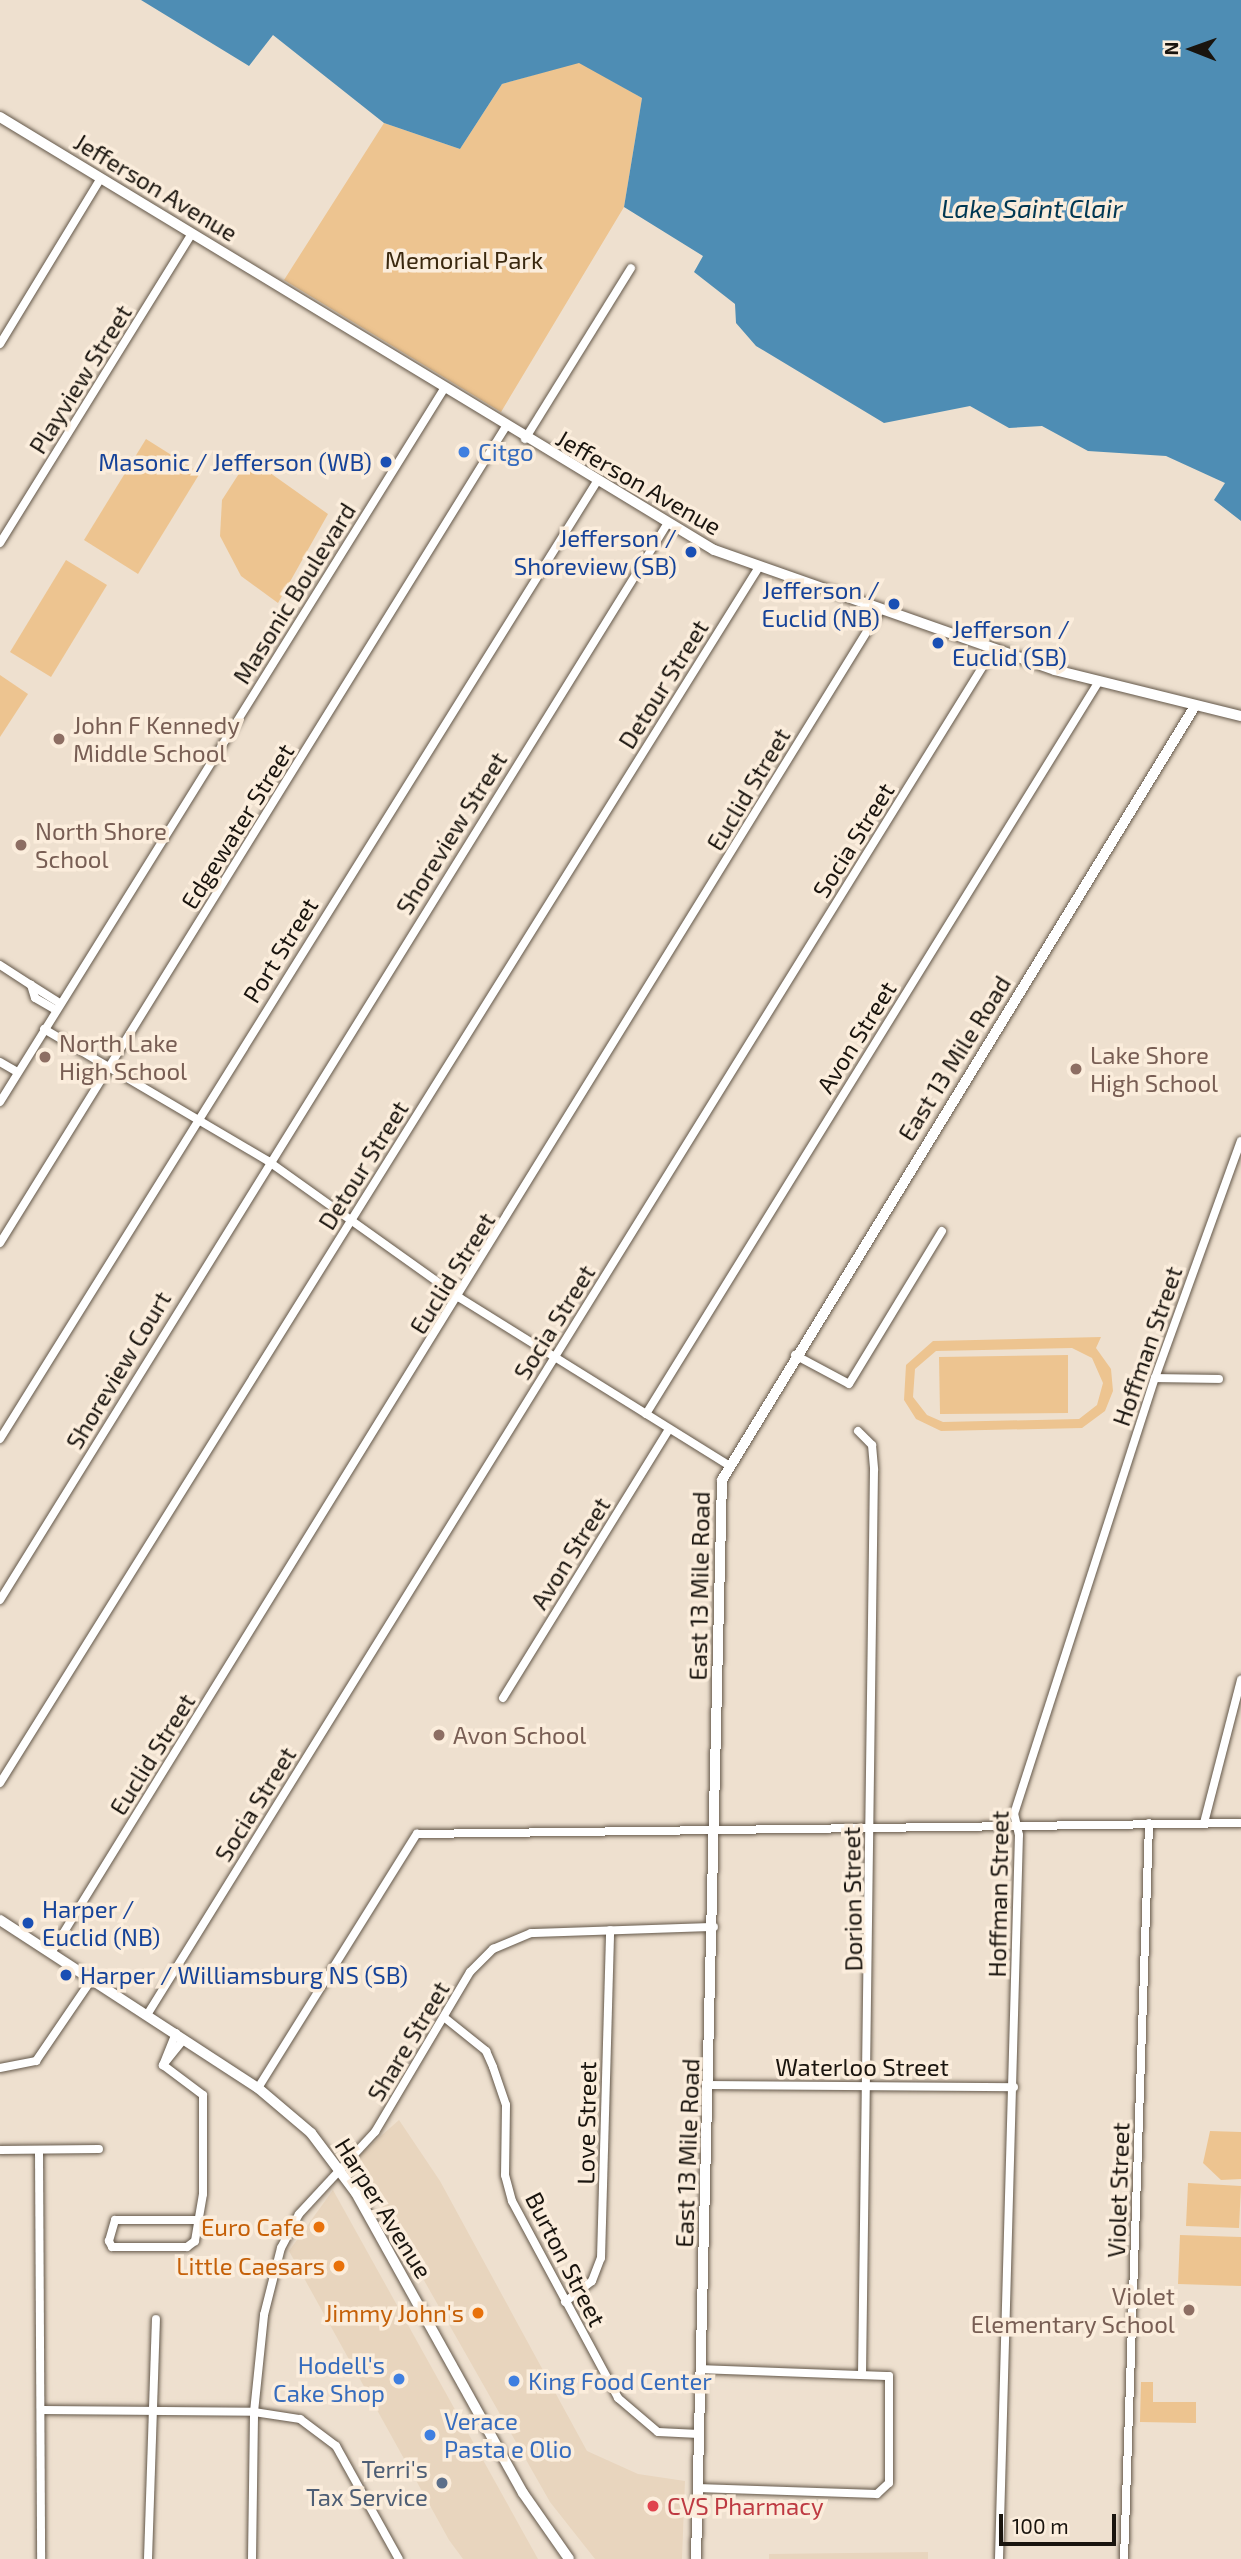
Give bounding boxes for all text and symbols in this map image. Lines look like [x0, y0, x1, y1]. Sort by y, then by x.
north arrow [1157, 14, 1227, 84]
text: N [1159, 42, 1182, 56]
street label: Jefferson Avenue [69, 127, 243, 247]
water label: Lake Saint Clair [941, 192, 1123, 224]
park label: Memorial Park [385, 246, 543, 274]
street label: Playview Street [23, 299, 137, 459]
street label: Jefferson Avenue [551, 423, 727, 541]
place label: Citgo [478, 438, 534, 466]
marker: Citgo [456, 444, 472, 460]
place label: Masonic / Jefferson (WB) [98, 448, 372, 476]
marker: Masonic / Jefferson (WB) [378, 454, 394, 470]
street label: Masonic Boulevard [227, 497, 361, 689]
place label: Jefferson / Shoreview (SB) [513, 524, 677, 580]
marker: Jefferson / Shoreview (SB) [683, 544, 699, 560]
place label: Jefferson / Euclid (NB) [762, 576, 880, 632]
marker: Jefferson / Euclid (NB) [886, 596, 902, 612]
street label: Detour Street [612, 614, 714, 754]
place label: Jefferson / Euclid (SB) [952, 615, 1070, 671]
marker: Jefferson / Euclid (SB) [930, 635, 946, 651]
place label: John F Kennedy Middle School [73, 711, 240, 767]
street label: Euclid Street [700, 723, 796, 855]
marker: John F Kennedy Middle School [51, 731, 67, 747]
street label: Edgewater Street [174, 738, 300, 914]
street label: Shoreview Street [389, 746, 513, 920]
street label: Socia Street [806, 777, 900, 903]
place label: North Shore School [35, 817, 167, 873]
marker: North Shore School [13, 837, 29, 853]
street label: Port Street [236, 892, 324, 1008]
street label: East 13 Mile Road [892, 970, 1016, 1146]
street label: Avon Street [810, 976, 902, 1098]
place label: North Lake High School [59, 1029, 187, 1085]
place label: Lake Shore High School [1090, 1041, 1218, 1097]
marker: North Lake High School [37, 1049, 53, 1065]
marker: Lake Shore High School [1068, 1061, 1084, 1077]
street label: Detour Street [312, 1095, 414, 1235]
street label: Euclid Street [403, 1207, 501, 1339]
street label: Socia Street [507, 1259, 601, 1385]
street label: Hoffman Street [1106, 1262, 1188, 1430]
street label: Shoreview Court [59, 1286, 177, 1454]
street label: East 13 Mile Road [683, 1491, 715, 1681]
street label: Avon Street [524, 1492, 616, 1614]
street label: Euclid Street [103, 1688, 201, 1820]
place label: Avon School [453, 1721, 586, 1749]
marker: Avon School [431, 1727, 447, 1743]
street label: Socia Street [208, 1741, 302, 1867]
street label: Hoffman Street [982, 1810, 1014, 1978]
street label: Dorion Street [836, 1826, 868, 1972]
place label: Harper / Euclid (NB) [42, 1895, 160, 1951]
marker: Harper / Euclid (NB) [20, 1915, 36, 1931]
place label: Harper / Williamsburg NS (SB) [80, 1961, 409, 1989]
marker: Harper / Williamsburg NS (SB) [58, 1967, 74, 1983]
street label: Share Street [361, 1976, 455, 2106]
street label: Waterloo Street [775, 2053, 949, 2081]
street label: East 13 Mile Road [669, 2058, 705, 2248]
street label: Love Street [571, 2061, 601, 2185]
street label: Violet Street [1101, 2122, 1135, 2258]
street label: Harper Avenue [329, 2132, 439, 2284]
street label: Burton Street [520, 2187, 612, 2331]
place label: Euro Cafe [201, 2213, 305, 2241]
marker: Euro Cafe [311, 2219, 327, 2235]
place label: Little Caesars [176, 2252, 325, 2280]
marker: Little Caesars [331, 2258, 347, 2274]
place label: Violet Elementary School [970, 2282, 1175, 2338]
place label: Jimmy John's [323, 2299, 464, 2327]
marker: Violet Elementary School [1181, 2302, 1197, 2318]
marker: Jimmy John's [470, 2305, 486, 2321]
place label: Hodell's Cake Shop [273, 2351, 385, 2407]
place label: King Food Center [528, 2367, 712, 2395]
marker: Hodell's Cake Shop [391, 2371, 407, 2387]
marker: King Food Center [506, 2373, 522, 2389]
place label: Verace Pasta e Olio [444, 2407, 572, 2463]
marker: Verace Pasta e Olio [422, 2427, 438, 2443]
place label: Terri's Tax Service [306, 2455, 428, 2511]
marker: Terri's Tax Service [434, 2475, 450, 2491]
place label: CVS Pharmacy [667, 2492, 824, 2520]
marker: CVS Pharmacy [645, 2498, 661, 2514]
scale bar [1003, 2500, 1120, 2544]
text: 100 m [1012, 2513, 1069, 2538]

